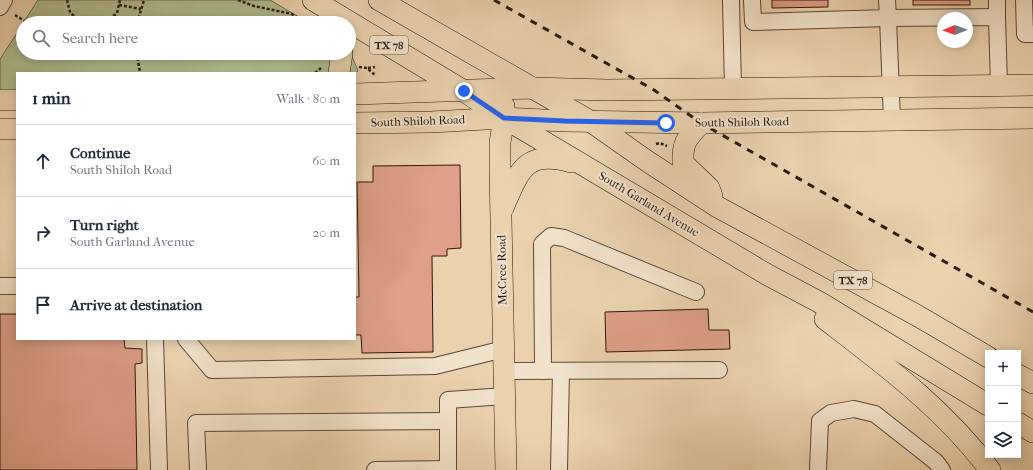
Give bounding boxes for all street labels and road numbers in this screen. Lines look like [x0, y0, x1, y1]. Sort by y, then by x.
road number: TX 78 [370, 36, 408, 54]
street label: South Shiloh Road [371, 112, 466, 130]
street label: South Shiloh Road [695, 114, 790, 130]
street label: South Garland Avenue [596, 168, 702, 240]
street label: McCree Road [494, 234, 510, 305]
road number: TX 78 [834, 271, 872, 289]

